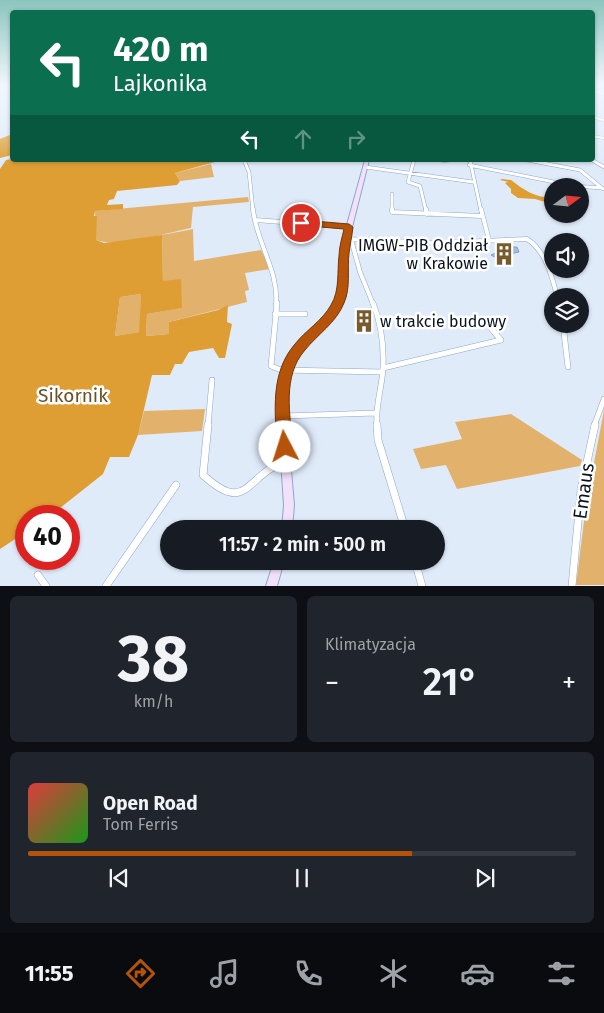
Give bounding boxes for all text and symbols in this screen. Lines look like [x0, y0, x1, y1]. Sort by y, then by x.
text: 420 m [113, 28, 209, 70]
icon: left [30, 30, 95, 95]
text: Lajkonika [113, 70, 208, 97]
icon: left [236, 125, 264, 153]
icon: ahead [289, 125, 317, 153]
icon: right [342, 125, 370, 153]
north arrow [544, 178, 589, 222]
map controls [544, 178, 589, 333]
pin [280, 202, 322, 244]
icon: arrive [287, 209, 315, 237]
button: sound [544, 233, 589, 278]
place label: IMGW-PIB Oddział w Krakowie [358, 236, 488, 273]
building icon: IMGW-PIB Oddział w Krakowie [491, 241, 517, 267]
button: layers [544, 288, 589, 333]
building icon: w trakcie budowy [351, 308, 377, 334]
place label: w trakcie budowy [380, 312, 506, 331]
park label: Sikornik [38, 384, 108, 407]
position arrow [258, 420, 310, 472]
street label: Emaus [568, 461, 599, 521]
speed limit sign: 40 [15, 505, 80, 570]
text: 11:57 · 2 min · 500 m [219, 533, 386, 556]
text: 38 [118, 620, 189, 698]
text: Klimatyzacja [325, 635, 416, 654]
text: 21° [423, 659, 478, 705]
text: − [325, 666, 339, 699]
text: + [562, 666, 576, 699]
text: km/h [134, 692, 173, 711]
text: Open Road [103, 792, 198, 815]
text: Tom Ferris [103, 815, 178, 834]
icon: previous [105, 864, 133, 892]
icon: pause [288, 864, 316, 892]
icon: next [471, 864, 499, 892]
icon: directions [123, 956, 158, 991]
icon: music [207, 956, 242, 991]
icon: phone [291, 956, 326, 991]
icon: climate [376, 956, 411, 991]
icon: car [460, 956, 495, 991]
icon: filters [544, 956, 579, 991]
text: 11:55 [25, 960, 74, 987]

